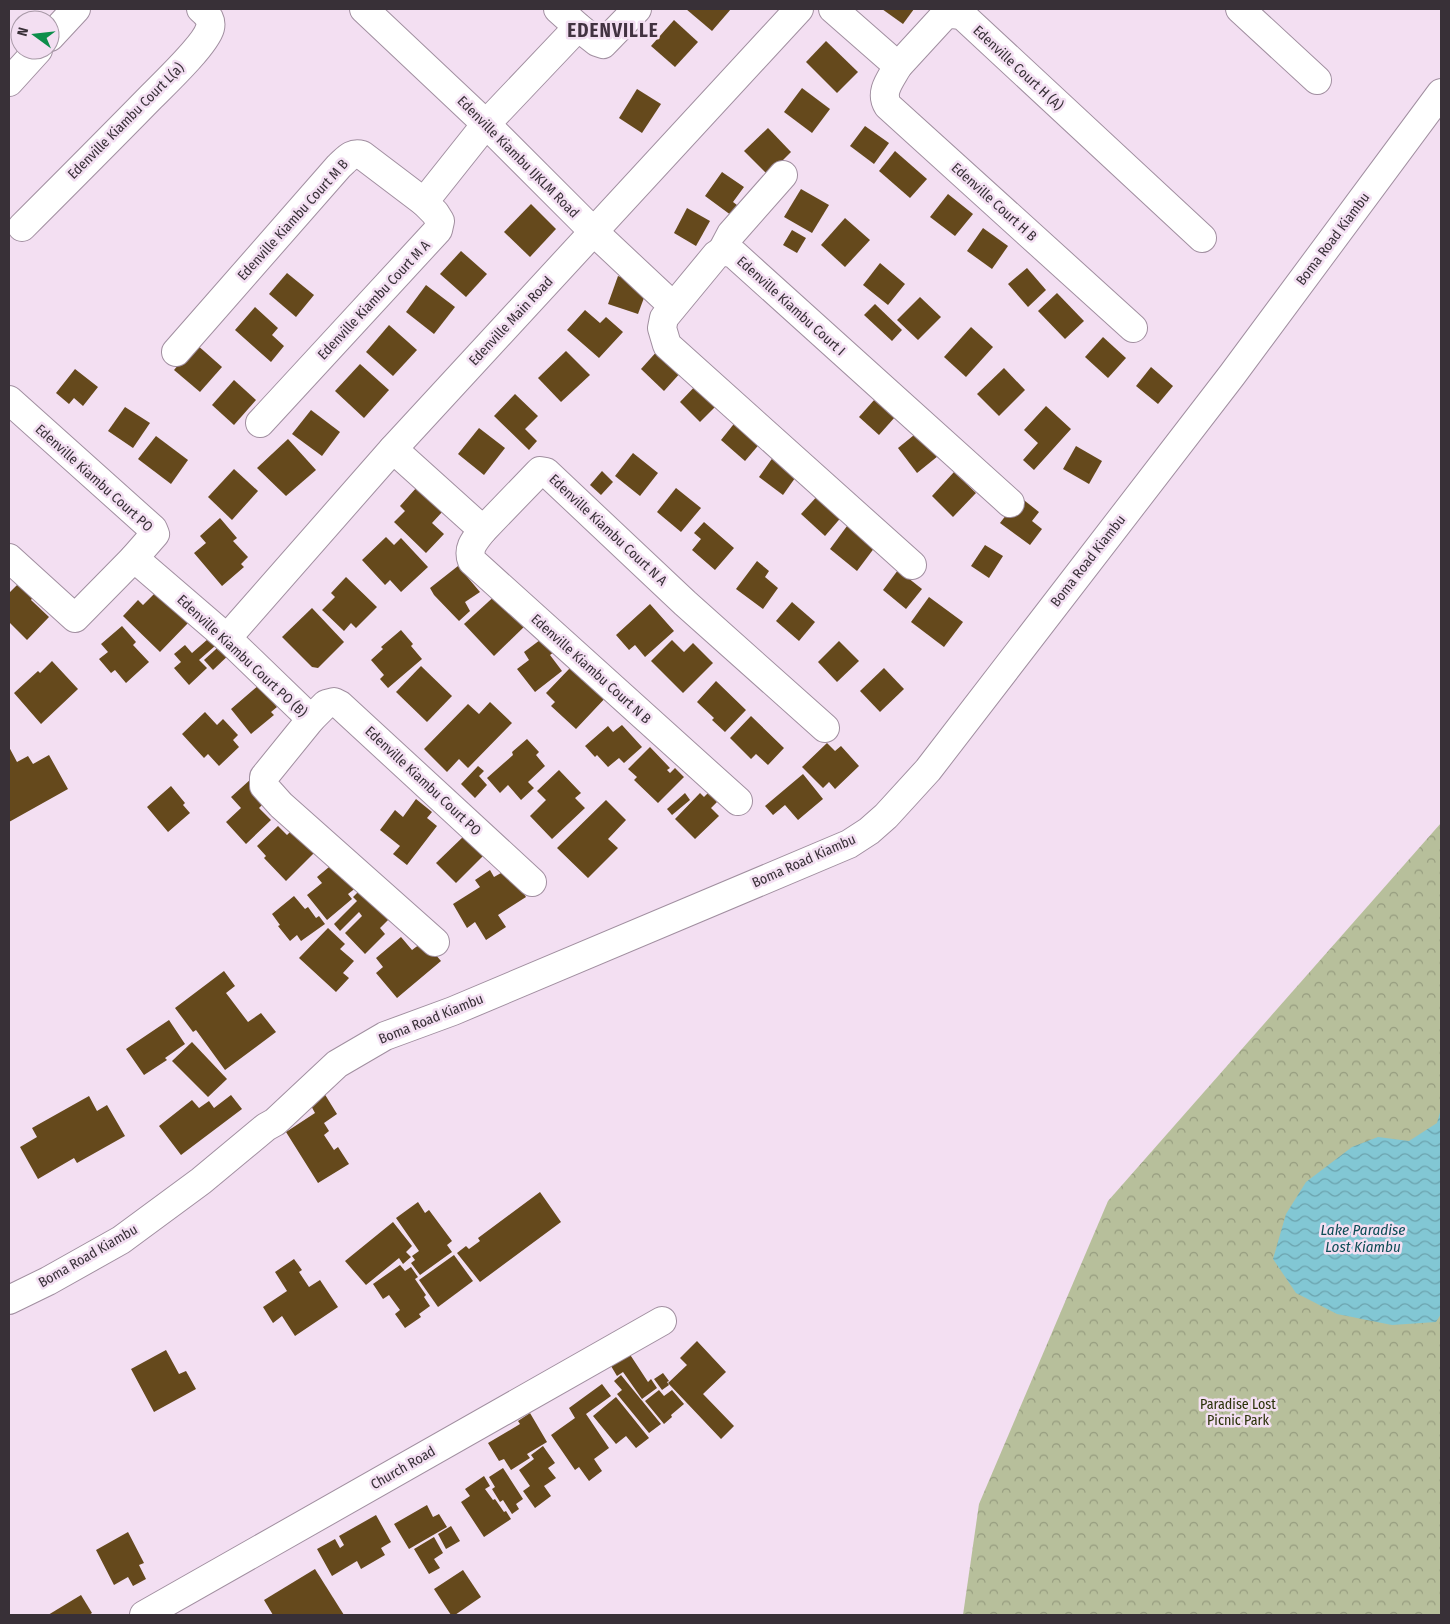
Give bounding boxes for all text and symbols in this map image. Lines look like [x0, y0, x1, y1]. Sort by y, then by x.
north arrow [10, 10, 60, 60]
district label: EDENVILLE [567, 19, 659, 42]
street label: Edenville Court H (A) [969, 22, 1067, 114]
text: N [14, 26, 32, 38]
street label: Edenville Kiambu Court L(a) [64, 59, 188, 183]
street label: Edenville Kiambu IJKLM Road [454, 93, 582, 221]
street label: Edenville Kiambu Court M B [234, 156, 352, 284]
street label: Edenville Court H B [948, 159, 1040, 245]
street label: Boma Road Kiambu [1293, 189, 1373, 289]
street label: Edenville Kiambu Court M A [314, 236, 434, 363]
street label: Edenville Kiambu Court I [733, 253, 849, 359]
street label: Edenville Main Road [465, 273, 557, 369]
street label: Edenville Kiambu Court PO [32, 421, 156, 535]
street label: Edenville Kiambu Court N A [545, 471, 671, 590]
street label: Boma Road Kiambu [1047, 512, 1129, 610]
street label: Edenville Kiambu Court PO (B) [173, 591, 311, 721]
street label: Edenville Kiambu Court N B [527, 611, 655, 728]
street label: Edenville Kiambu Court PO [362, 723, 485, 839]
street label: Boma Road Kiambu [750, 831, 858, 891]
street label: Boma Road Kiambu [376, 990, 486, 1048]
street label: Boma Road Kiambu [35, 1221, 141, 1291]
water label: Lake Paradise Lost Kiambu [1321, 1221, 1405, 1256]
park label: Paradise Lost Picnic Park [1200, 1396, 1276, 1429]
street label: Church Road [368, 1443, 438, 1493]

